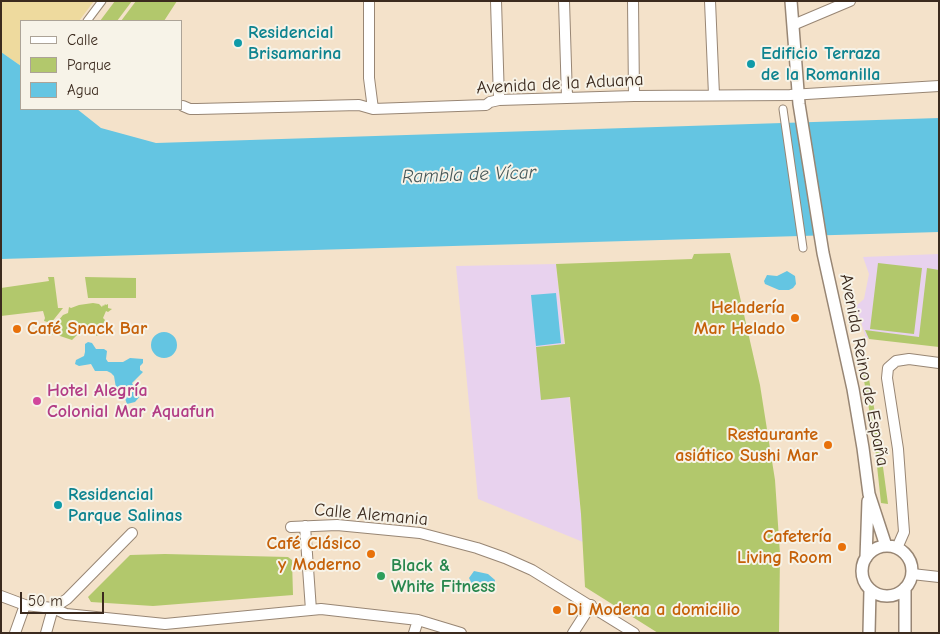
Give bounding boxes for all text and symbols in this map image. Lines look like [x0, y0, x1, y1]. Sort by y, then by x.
legend [20, 20, 182, 110]
place label: Residencial Brisamarina [248, 22, 341, 64]
text: Calle [67, 31, 98, 49]
marker: Residencial Brisamarina [232, 37, 244, 49]
place label: Edificio Terraza de la Romanilla [761, 43, 881, 86]
text: Parque [67, 56, 111, 74]
marker: Edificio Terraza de la Romanilla [745, 58, 757, 70]
street label: Avenida de la Aduana [476, 69, 644, 99]
text: Agua [67, 81, 99, 99]
water label: Rambla de Vícar [402, 161, 536, 189]
street label: Avenida Reino de España [835, 272, 893, 468]
place label: Heladería Mar Helado [694, 297, 785, 340]
marker: Heladería Mar Helado [789, 312, 801, 324]
place label: Café Snack Bar [27, 318, 147, 340]
marker: Café Snack Bar [11, 323, 23, 335]
place label: Hotel Alegría Colonial Mar Aquafun [47, 380, 214, 422]
marker: Hotel Alegría Colonial Mar Aquafun [31, 395, 43, 407]
place label: Restaurante asiático Sushi Mar [675, 424, 818, 466]
marker: Restaurante asiático Sushi Mar [822, 439, 834, 451]
place label: Residencial Parque Salinas [68, 484, 182, 526]
marker: Residencial Parque Salinas [52, 499, 64, 511]
street label: Calle Alemania [313, 499, 429, 531]
place label: Cafetería Living Room [737, 526, 832, 568]
place label: Café Clásico y Moderno [267, 533, 361, 576]
marker: Cafetería Living Room [836, 541, 848, 553]
marker: Café Clásico y Moderno [365, 548, 377, 560]
place label: Black & White Fitness [391, 555, 495, 598]
marker: Black & White Fitness [375, 570, 387, 582]
scale bar [22, 582, 106, 614]
text: 50 m [28, 592, 63, 610]
place label: Di Modena a domicilio [567, 599, 740, 621]
marker: Di Modena a domicilio [551, 604, 563, 616]

